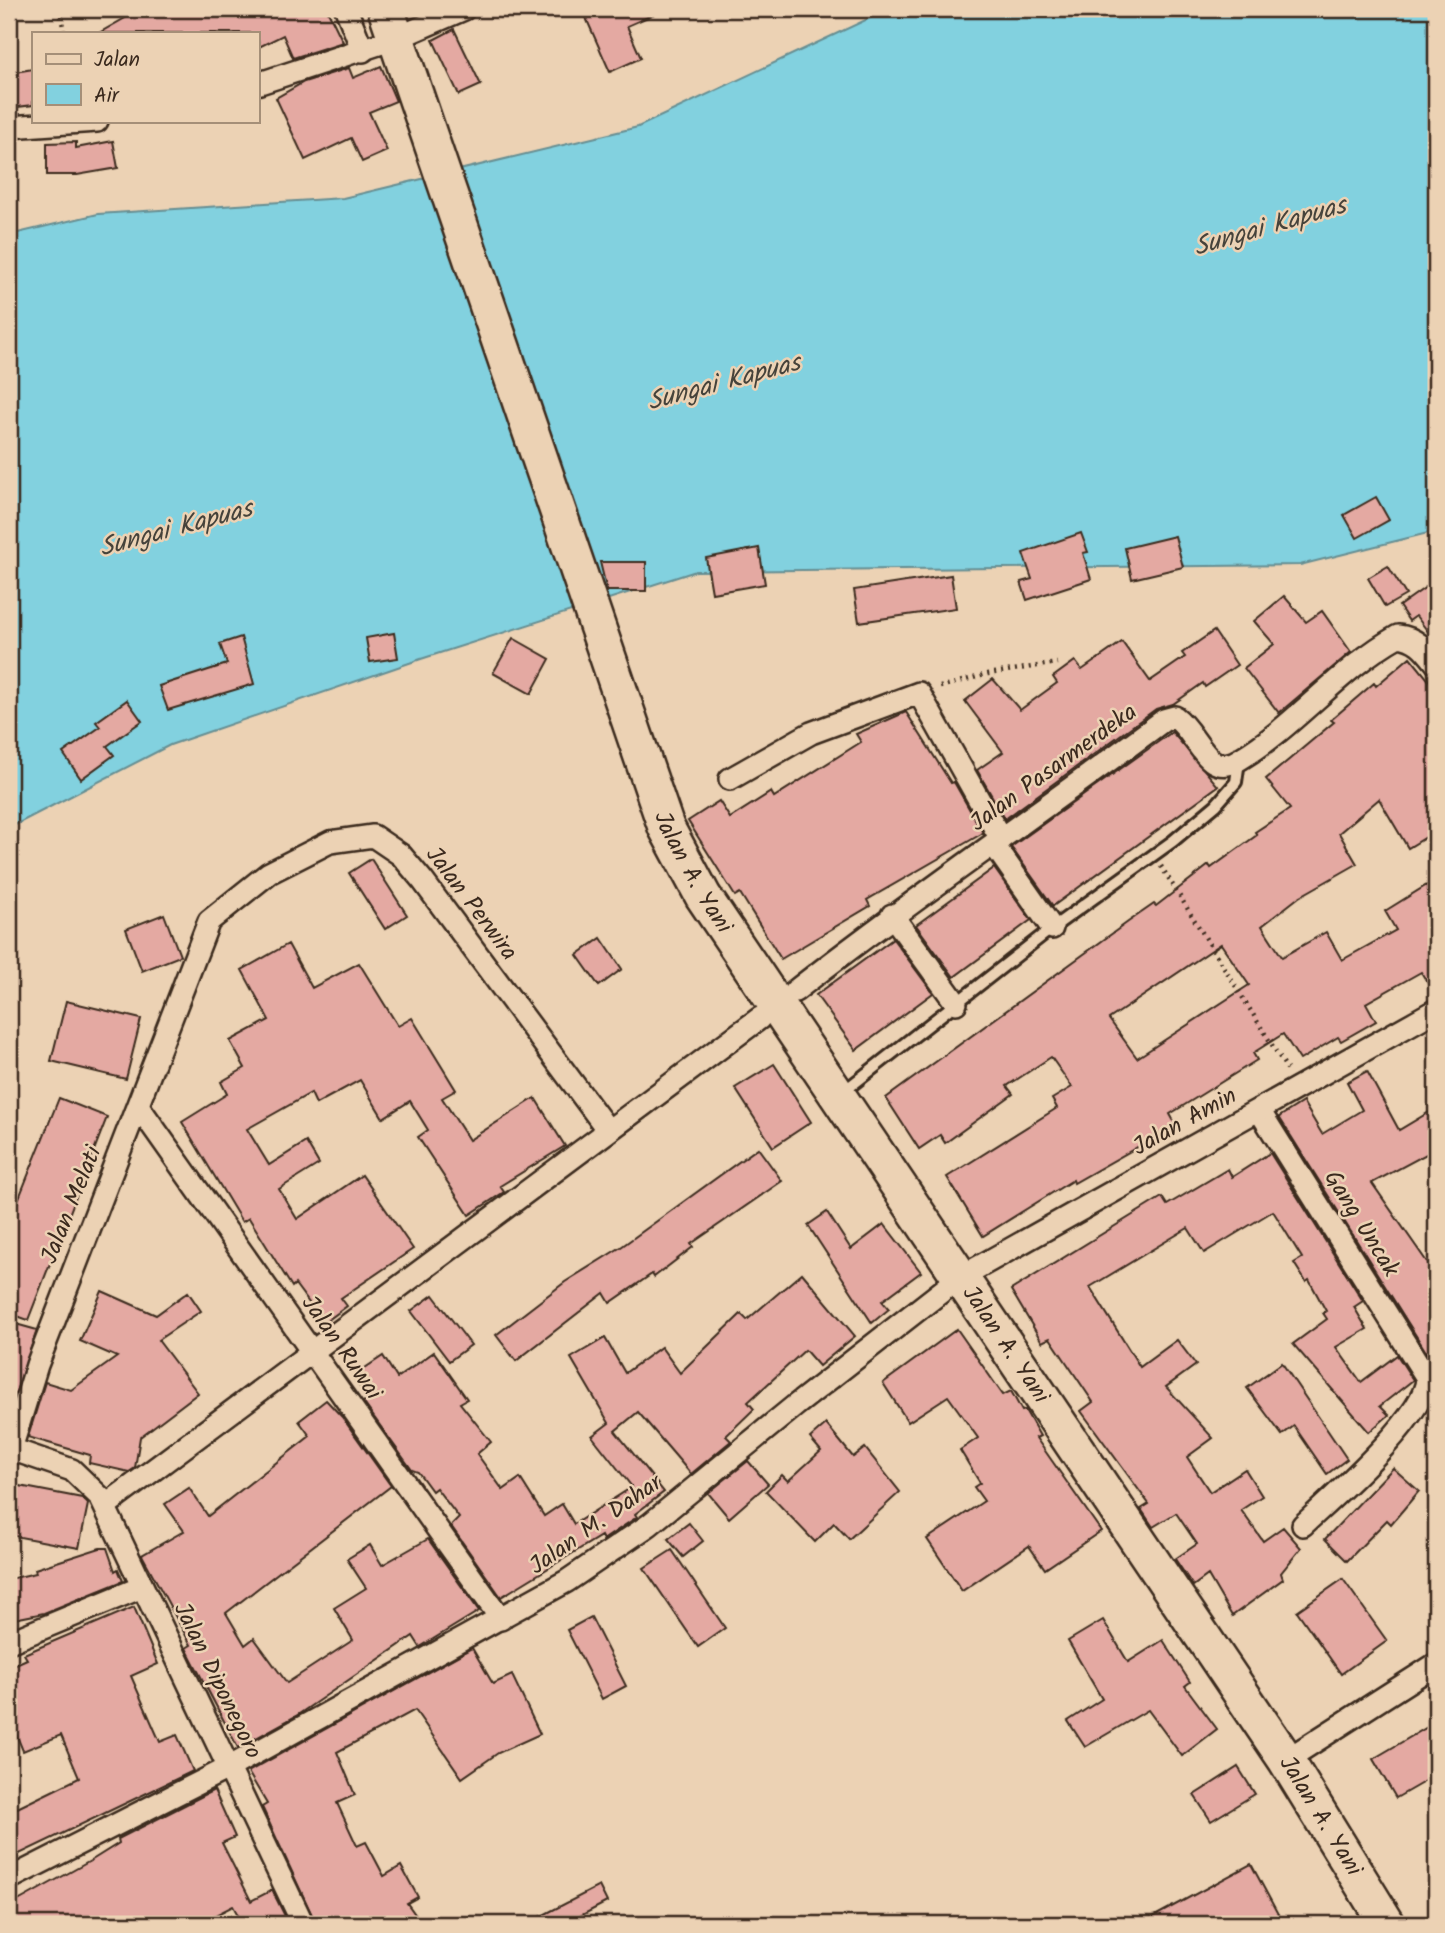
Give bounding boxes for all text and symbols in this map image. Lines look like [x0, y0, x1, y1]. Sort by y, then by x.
legend [32, 32, 259, 122]
text: Jalan [94, 44, 140, 77]
text: Air [94, 80, 120, 113]
water label: Sungai Kapuas [1189, 184, 1354, 269]
water label: Sungai Kapuas [643, 342, 808, 424]
water label: Sungai Kapuas [95, 488, 260, 570]
street label: Jalan Pasarmerdeka [962, 694, 1146, 842]
street label: Jalan A. Yani [643, 806, 743, 943]
street label: Jalan Perwira [415, 838, 527, 970]
street label: Jalan Amin [1126, 1077, 1244, 1167]
street label: Jalan Melati [31, 1139, 114, 1270]
street label: Gang Uncak [1313, 1163, 1410, 1286]
street label: Jalan A. Yani [952, 1277, 1060, 1413]
street label: Jalan Ruwai [290, 1287, 392, 1410]
street label: Jalan M. Dahar [521, 1463, 672, 1585]
street label: Jalan Diponegoro [162, 1596, 272, 1766]
street label: Jalan A. Yani [1268, 1748, 1373, 1885]

